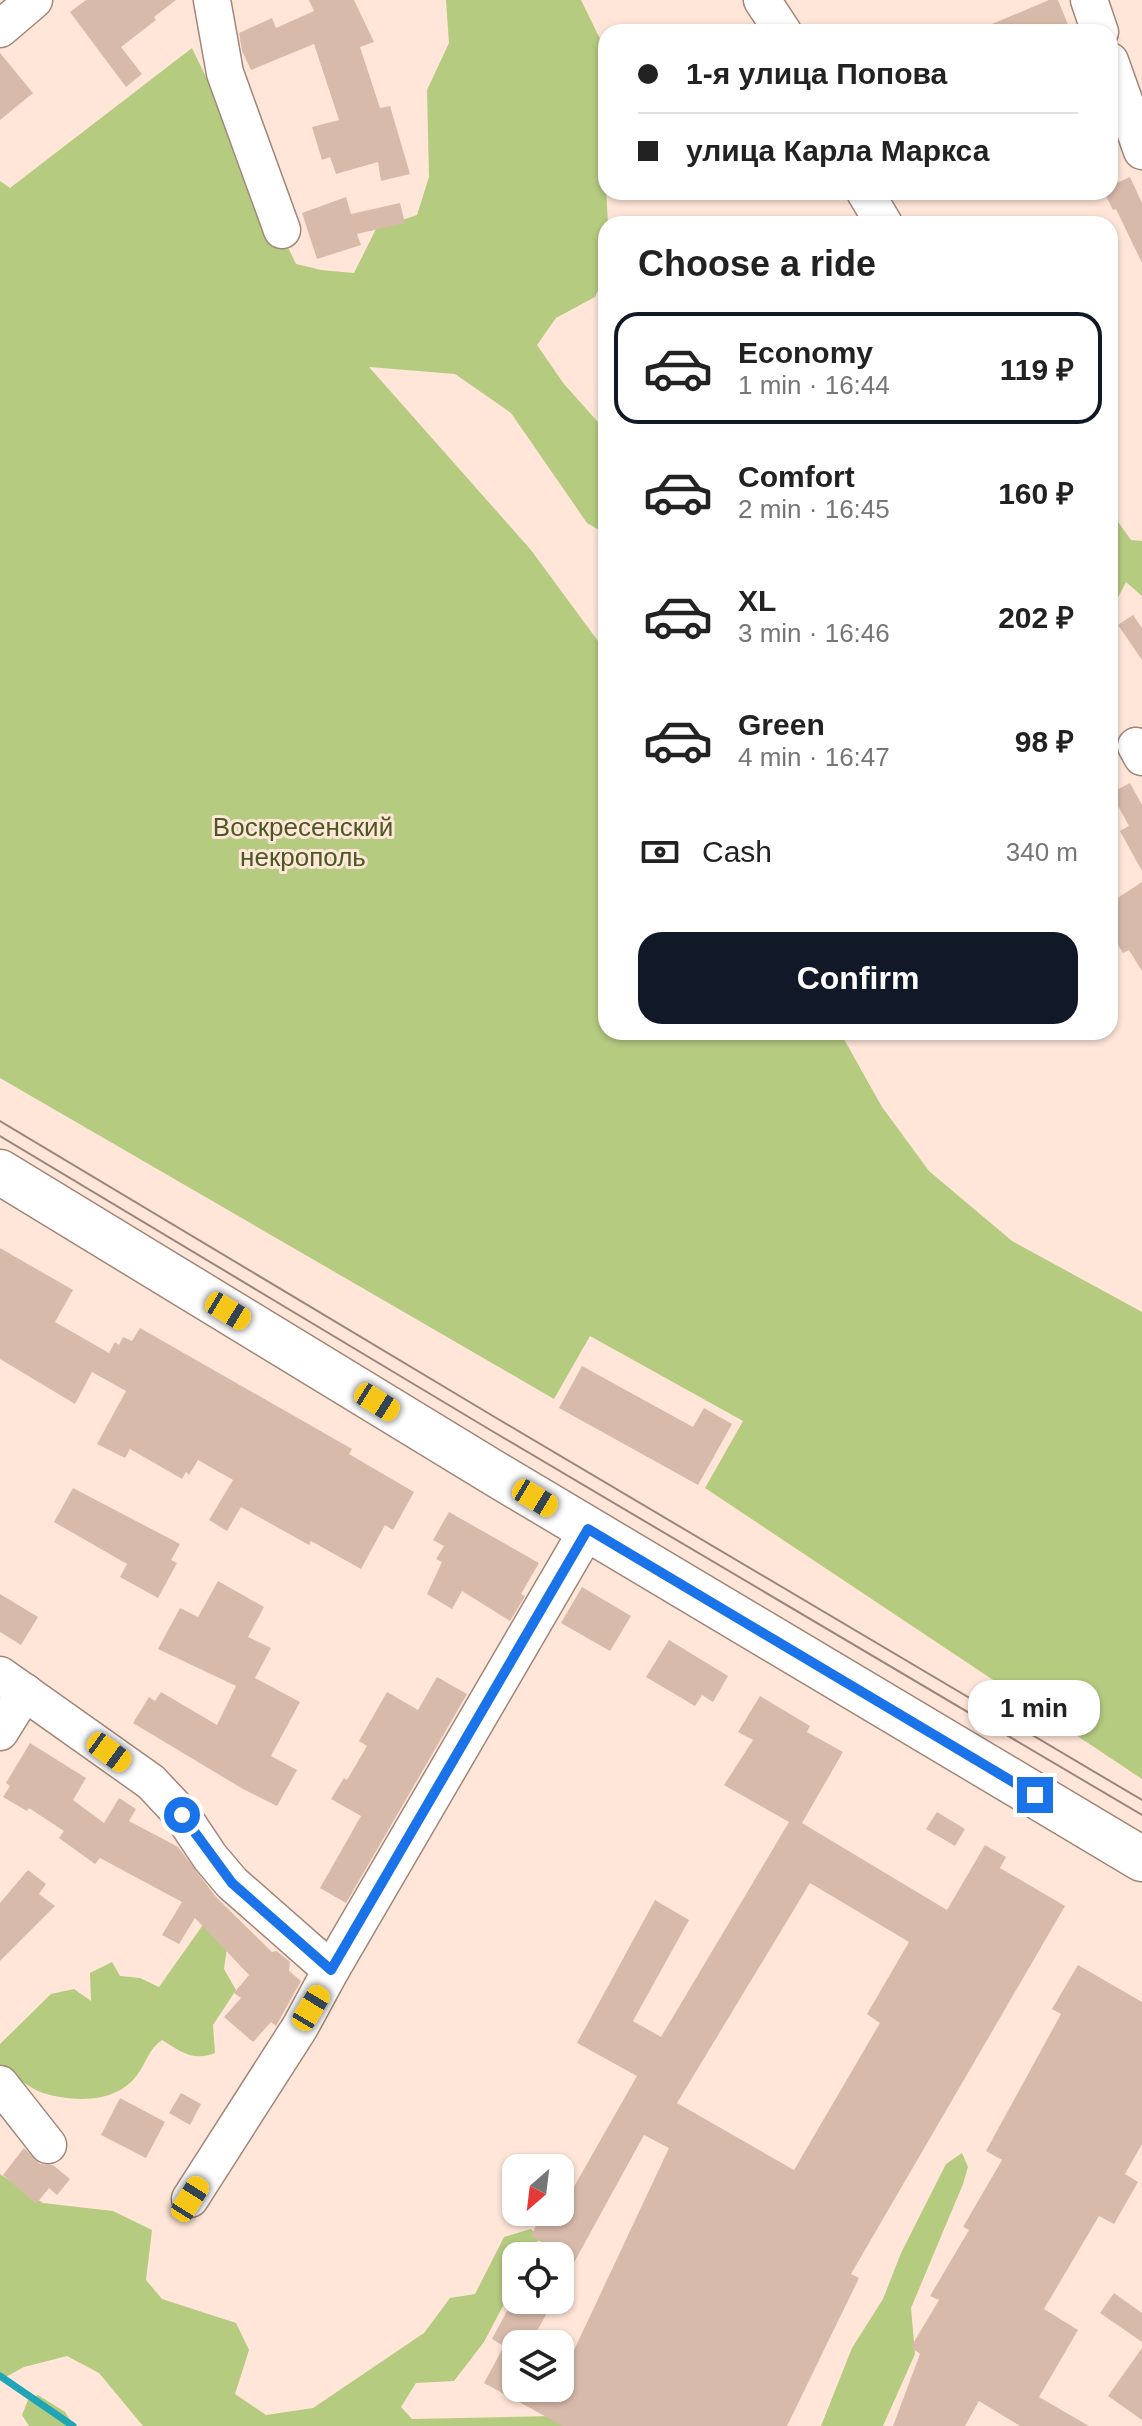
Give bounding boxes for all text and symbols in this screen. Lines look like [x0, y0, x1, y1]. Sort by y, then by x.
text: 1-я улица Попова [686, 57, 947, 90]
text: улица Карла Маркса [686, 134, 989, 167]
text: Choose a ride [638, 243, 876, 284]
icon: car [642, 332, 714, 404]
text: Economy [738, 336, 873, 369]
text: 119 ₽ [1000, 353, 1074, 386]
text: 1 min · 16:44 [738, 370, 890, 400]
icon: car [642, 456, 714, 528]
text: Comfort [738, 460, 855, 493]
text: 160 ₽ [998, 477, 1074, 510]
text: 2 min · 16:45 [738, 494, 890, 524]
icon: car [642, 580, 714, 652]
text: XL [738, 584, 776, 617]
text: 202 ₽ [998, 601, 1074, 634]
text: 3 min · 16:46 [738, 618, 890, 648]
icon: car [642, 704, 714, 776]
text: Green [738, 708, 825, 741]
text: 98 ₽ [1015, 725, 1074, 758]
text: 4 min · 16:47 [738, 742, 890, 772]
park label: Воскресенский некрополь [213, 812, 393, 872]
icon: cash [638, 830, 682, 874]
text: Cash [702, 835, 772, 868]
text: 340 m [1006, 837, 1078, 867]
button: Confirm [638, 932, 1078, 1024]
car [201, 1288, 255, 1334]
car [350, 1379, 404, 1425]
car [508, 1475, 562, 1521]
callout: 1 min [969, 1679, 1101, 1735]
text: 1 min [1000, 1693, 1068, 1723]
car [83, 1728, 135, 1776]
route end [1017, 1777, 1053, 1813]
route start [164, 1797, 200, 1833]
car [288, 1981, 334, 2035]
north arrow [502, 2154, 574, 2226]
map controls [502, 2154, 574, 2402]
car [167, 2172, 213, 2226]
button: locate [502, 2242, 574, 2314]
button: layers [502, 2330, 574, 2402]

